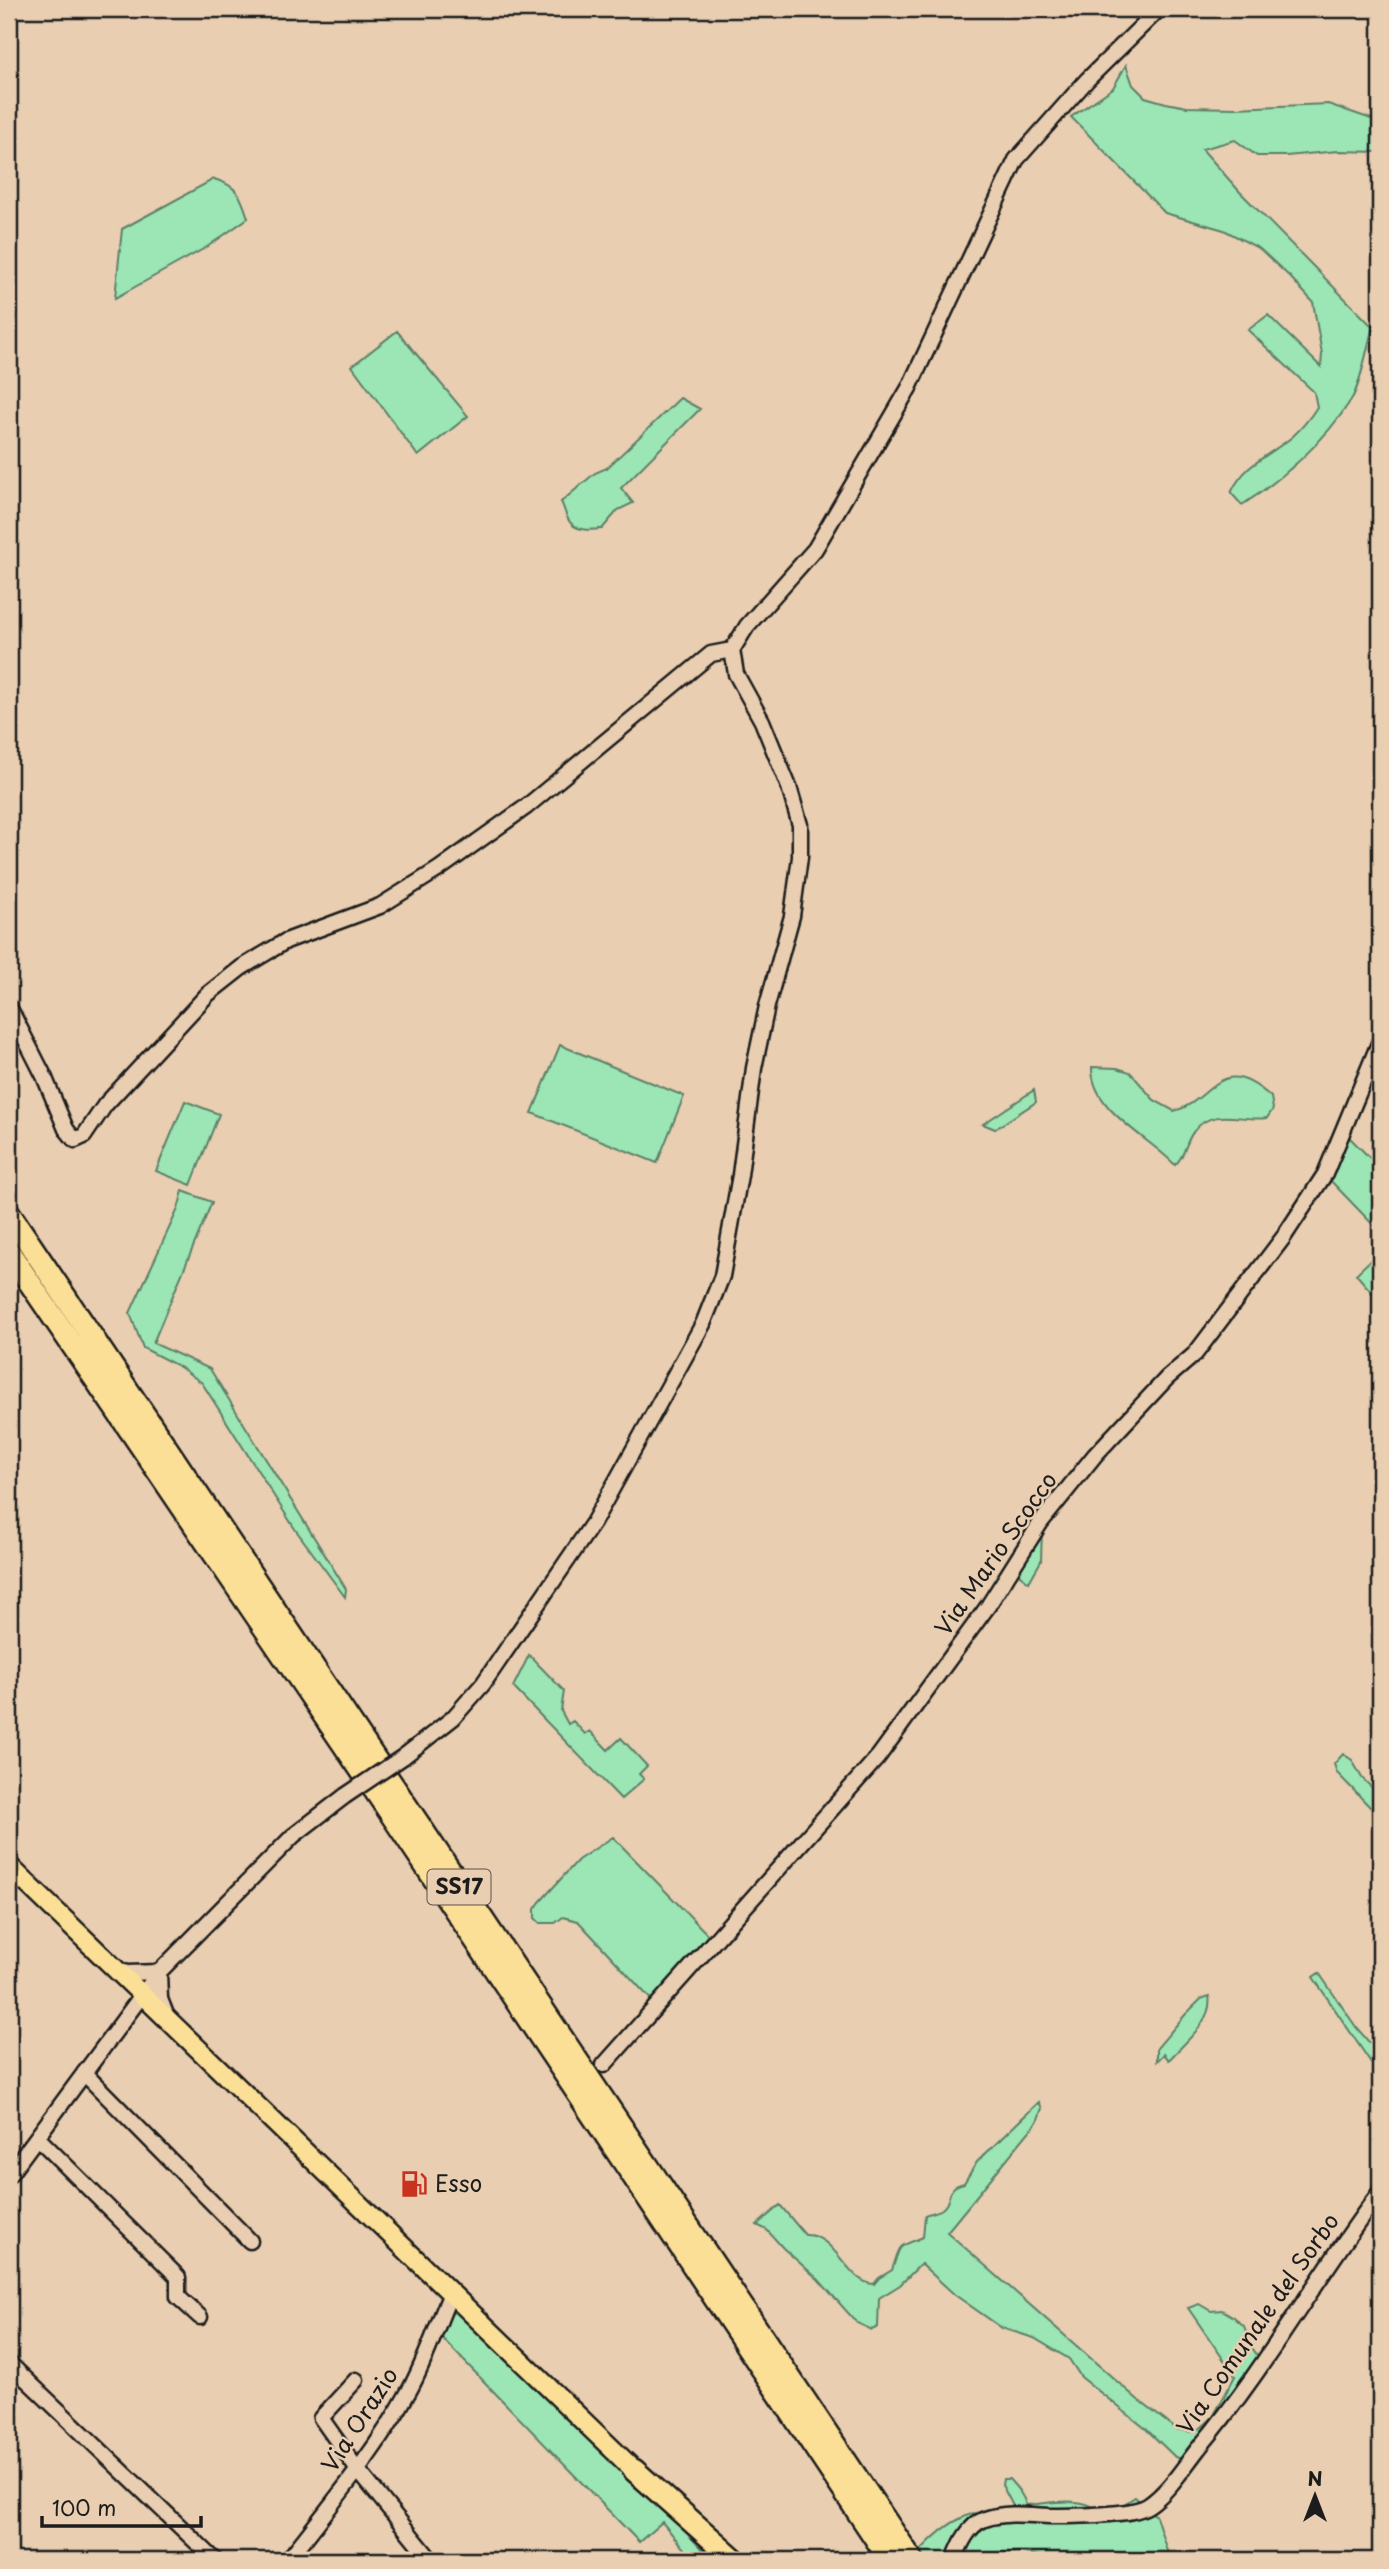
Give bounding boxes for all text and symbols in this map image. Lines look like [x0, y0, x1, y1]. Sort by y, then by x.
street label: Via Mario Scocco [925, 1464, 1065, 1642]
road number: SS17 [428, 1870, 490, 1904]
place label: Esso [435, 2165, 482, 2200]
fuel station icon: Esso [399, 2169, 429, 2199]
street label: Via Comunale del Sorbo [1167, 2205, 1347, 2441]
street label: Via Orazio [312, 2360, 406, 2479]
north arrow [1280, 2460, 1350, 2530]
text: N [1307, 2464, 1323, 2492]
scale bar [42, 2485, 201, 2529]
text: 100 m [52, 2491, 116, 2523]

